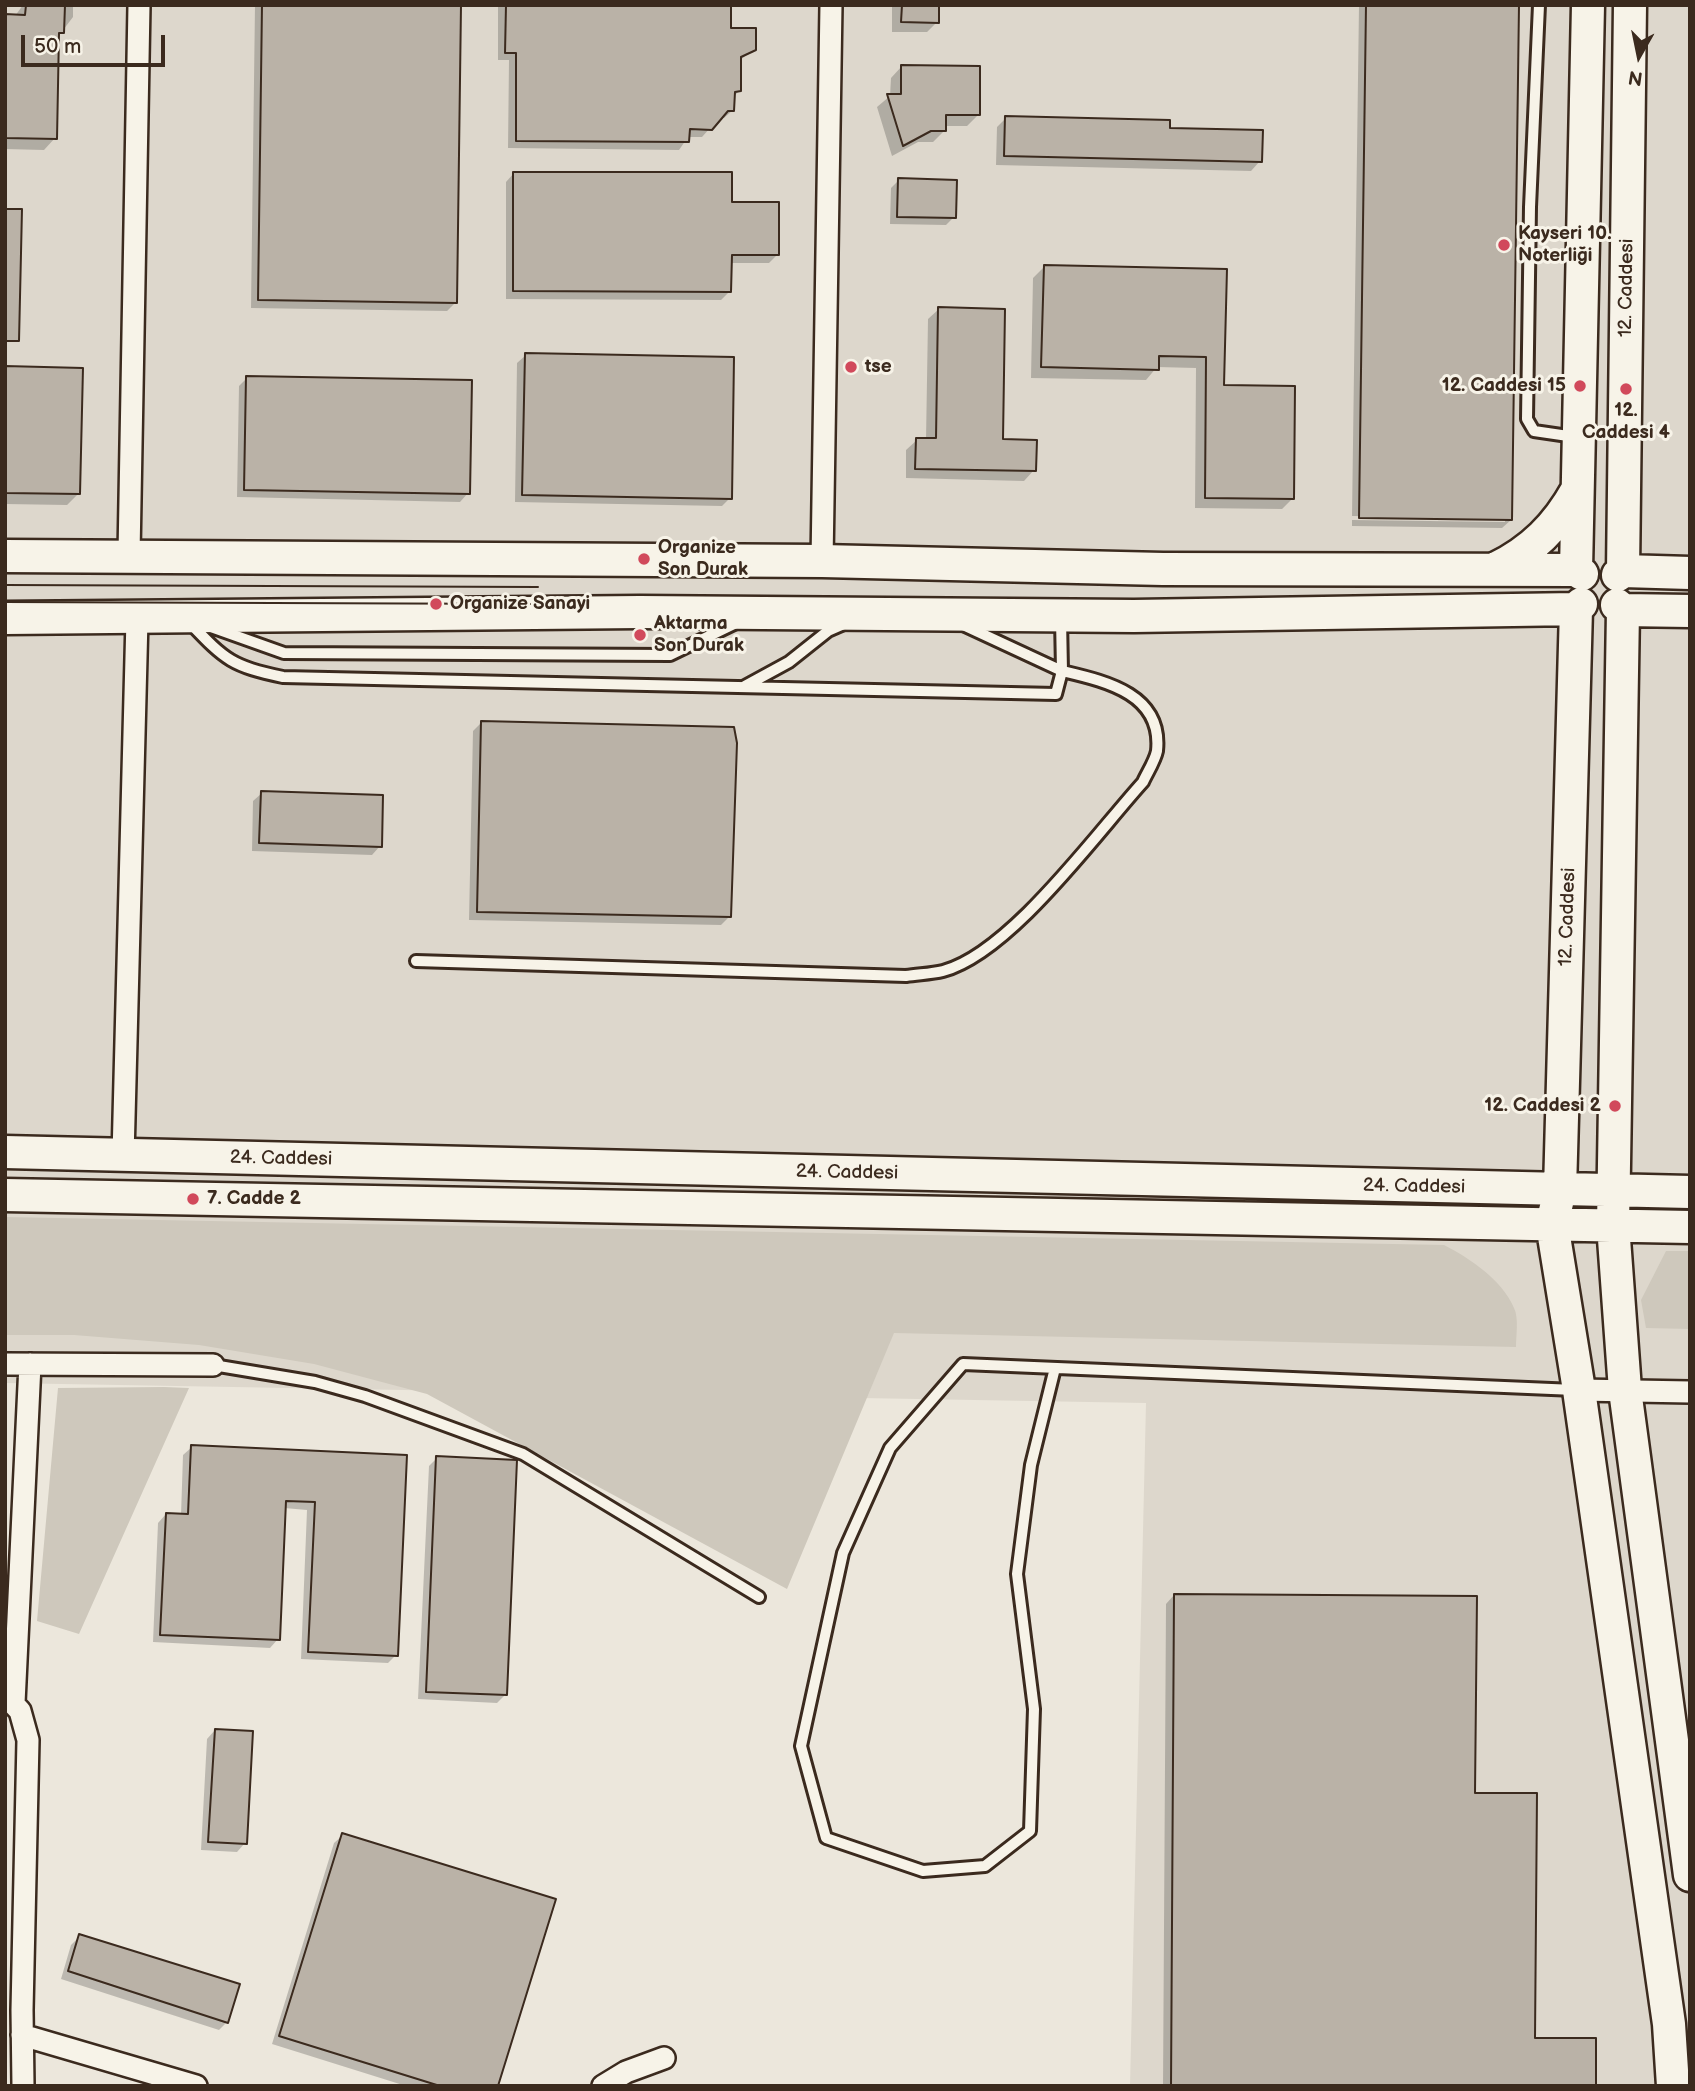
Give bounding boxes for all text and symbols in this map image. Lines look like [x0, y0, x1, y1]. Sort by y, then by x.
scale bar [24, 21, 168, 65]
north arrow [1604, 21, 1674, 91]
text: 50 m [34, 34, 81, 59]
text: N [1627, 65, 1644, 90]
place label: Kayseri 10. Noterliği [1518, 223, 1611, 267]
marker: Kayseri 10. Noterliği [1496, 237, 1512, 253]
street label: 12. Caddesi [1615, 239, 1639, 337]
place label: tse [865, 356, 892, 378]
marker: tse [843, 359, 859, 375]
place label: 12. Caddesi 15 [1442, 375, 1566, 397]
marker: 12. Caddesi 15 [1572, 378, 1588, 394]
marker: 12. Caddesi 4 [1618, 381, 1634, 397]
place label: 12. Caddesi 4 [1582, 400, 1670, 444]
place label: Organize Son Durak [658, 537, 748, 581]
marker: Organize Son Durak [636, 551, 652, 567]
place label: Organize Sanayi [450, 593, 590, 615]
marker: Organize Sanayi [428, 596, 444, 612]
place label: Aktarma Son Durak [654, 613, 744, 657]
marker: Aktarma Son Durak [632, 627, 648, 643]
street label: 12. Caddesi [1555, 867, 1581, 967]
place label: 12. Caddesi 2 [1484, 1095, 1601, 1117]
marker: 12. Caddesi 2 [1607, 1098, 1623, 1114]
street label: 24. Caddesi [230, 1147, 332, 1171]
street label: 24. Caddesi [796, 1161, 898, 1185]
street label: 24. Caddesi [1363, 1175, 1465, 1199]
place label: 7. Cadde 2 [207, 1188, 301, 1210]
marker: 7. Cadde 2 [185, 1191, 201, 1207]

